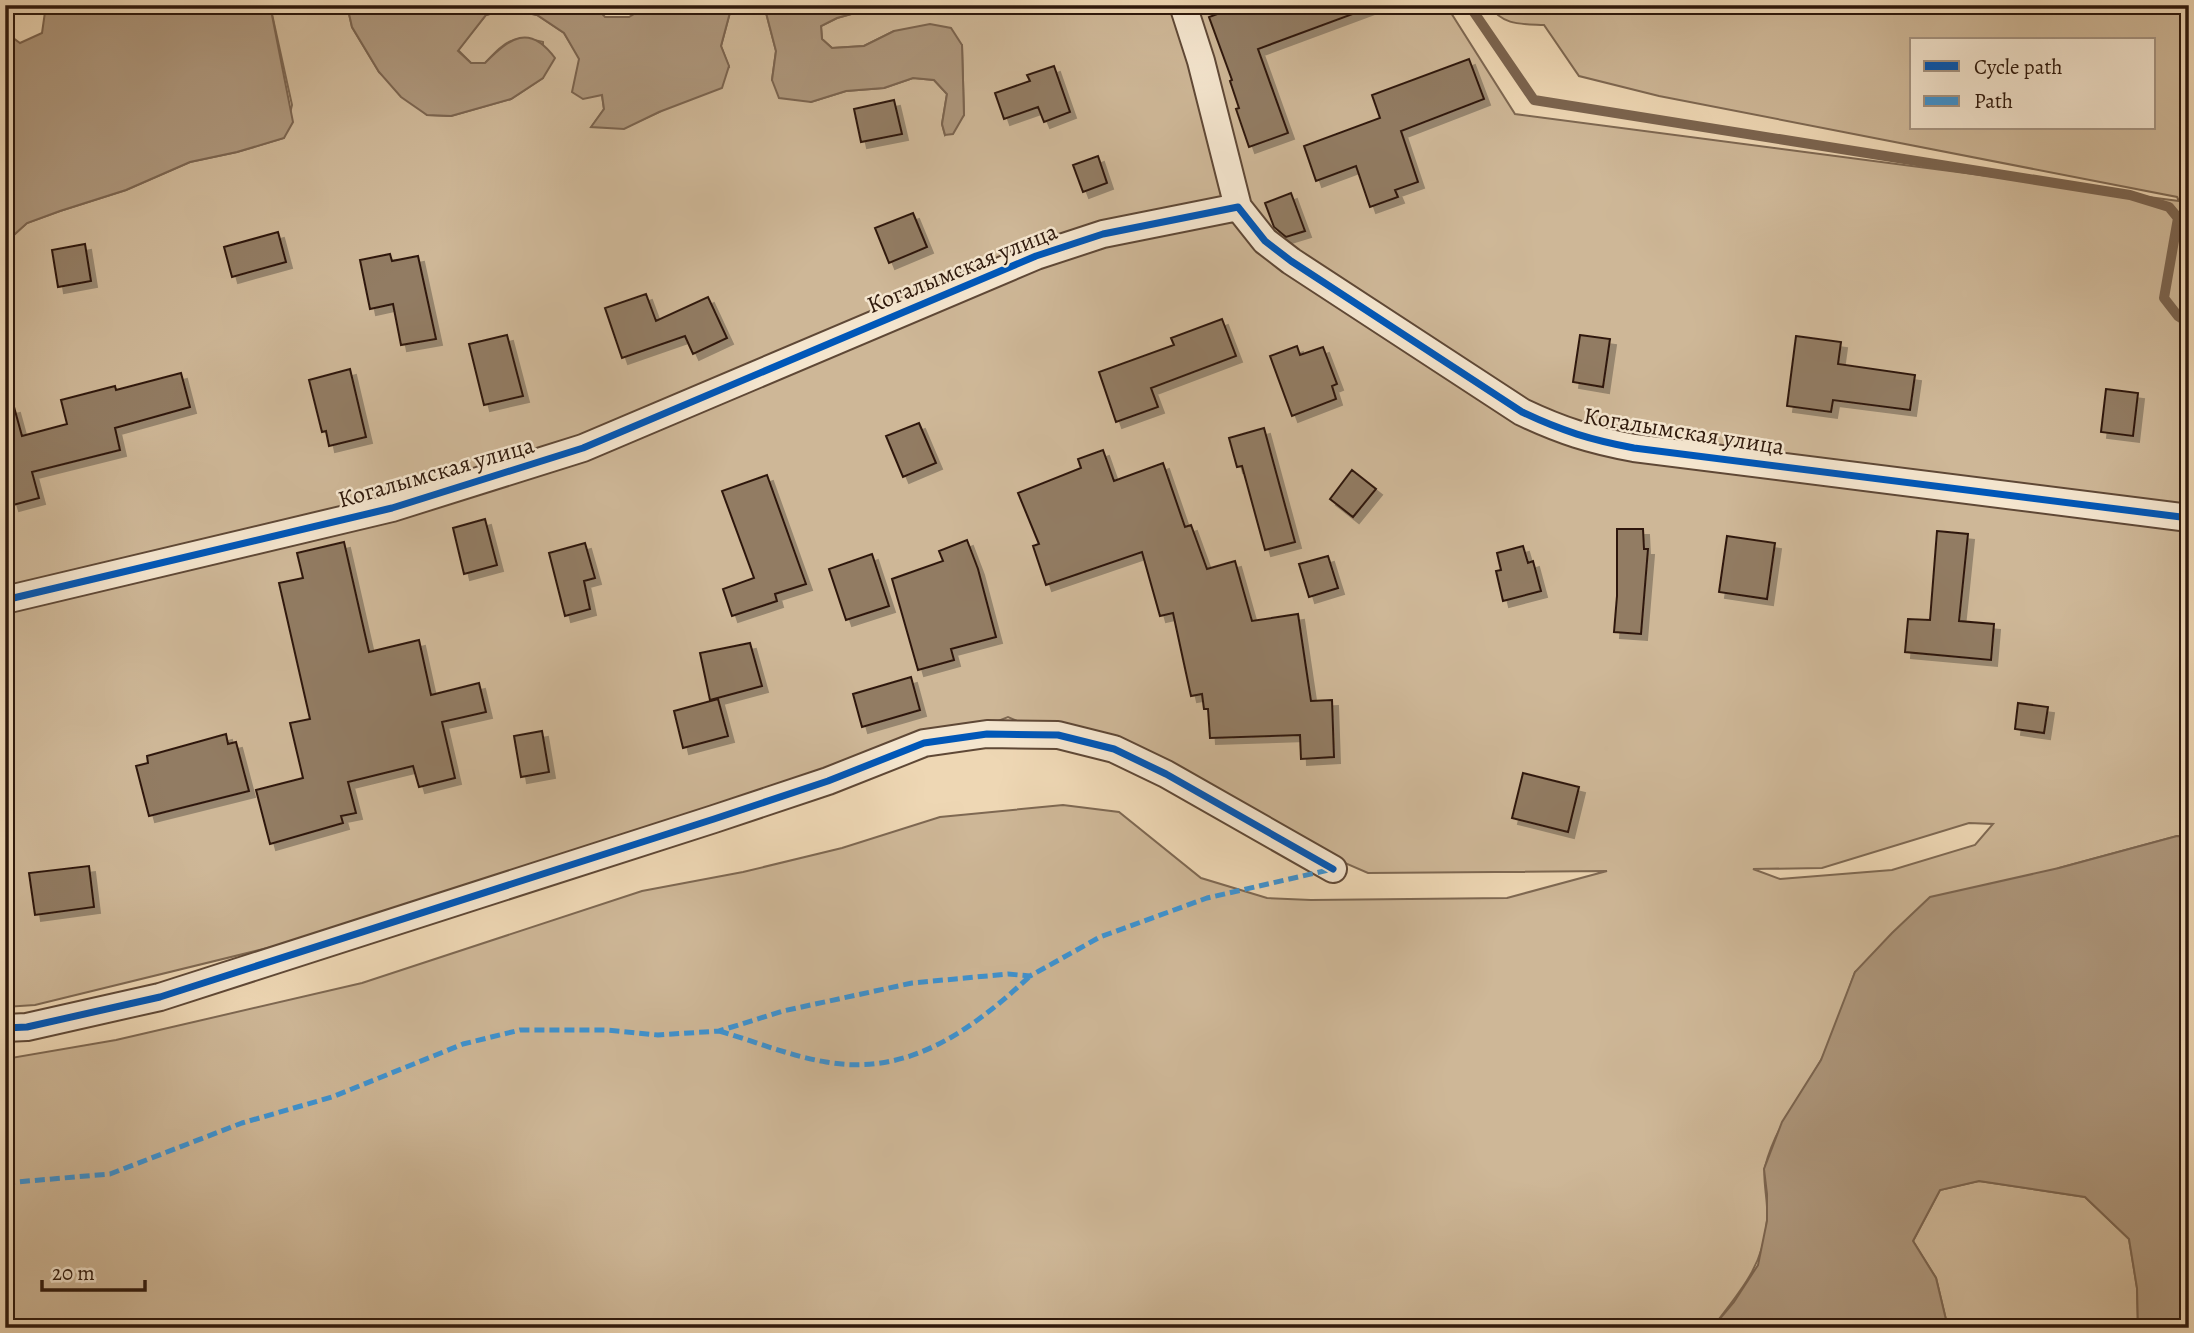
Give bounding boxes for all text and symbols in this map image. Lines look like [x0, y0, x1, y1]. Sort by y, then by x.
legend [1910, 38, 2156, 130]
text: Cycle path [1974, 53, 2063, 81]
text: Path [1974, 87, 2013, 115]
street label: Когалымская улица [862, 215, 1062, 321]
street label: Когалымская улица [1581, 399, 1787, 463]
street label: Когалымская улица [334, 429, 538, 515]
scale bar [42, 1249, 145, 1293]
text: 20 m [52, 1259, 95, 1287]

